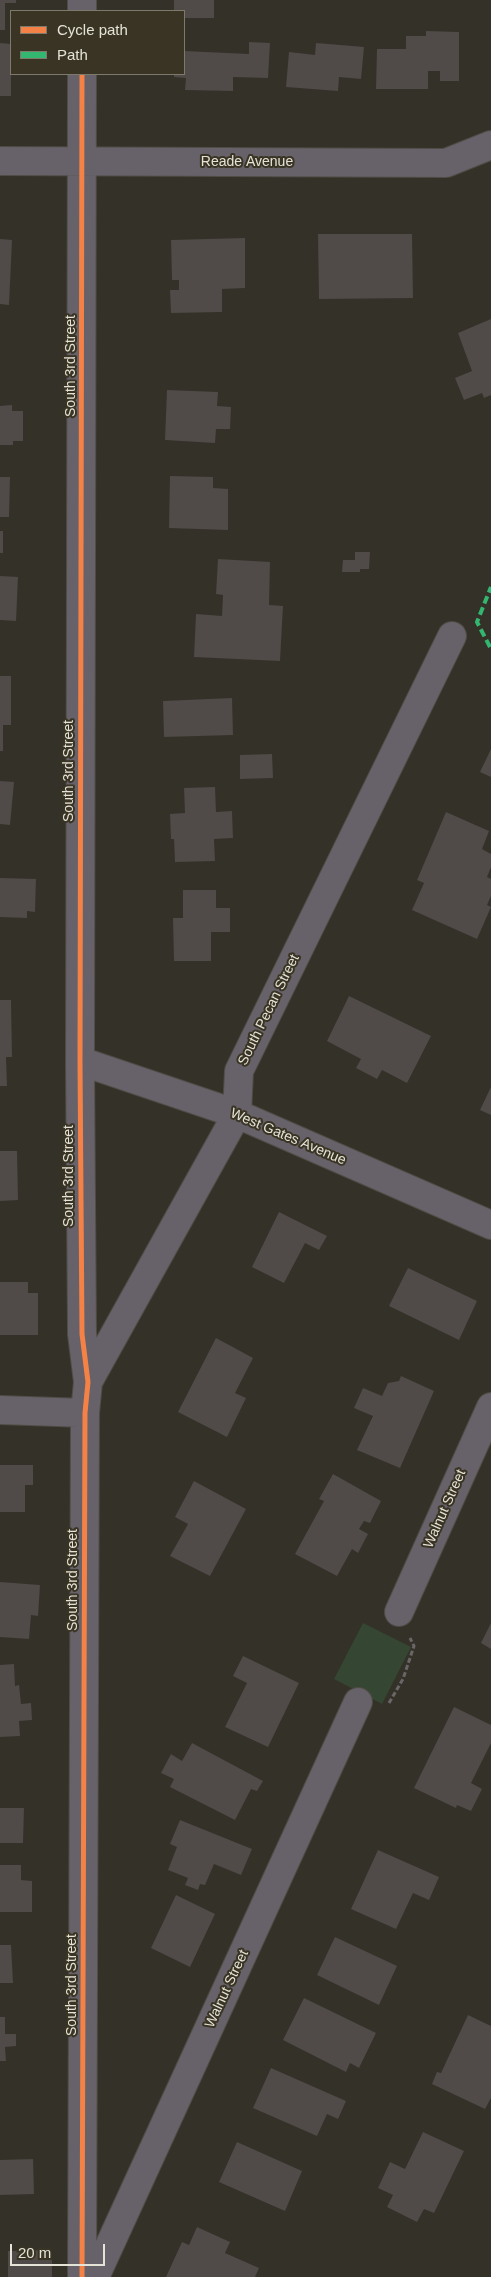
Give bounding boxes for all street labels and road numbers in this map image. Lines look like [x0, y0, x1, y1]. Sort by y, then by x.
street label: Reade Avenue [201, 154, 293, 170]
street label: South 3rd Street [63, 315, 79, 417]
street label: South 3rd Street [61, 720, 77, 822]
street label: South Pecan Street [235, 952, 303, 1068]
street label: West Gates Avenue [228, 1105, 348, 1169]
street label: South 3rd Street [61, 1125, 77, 1227]
street label: Walnut Street [420, 1467, 470, 1551]
street label: South 3rd Street [65, 1529, 81, 1631]
street label: South 3rd Street [64, 1934, 80, 2036]
street label: Walnut Street [202, 1947, 252, 2031]

